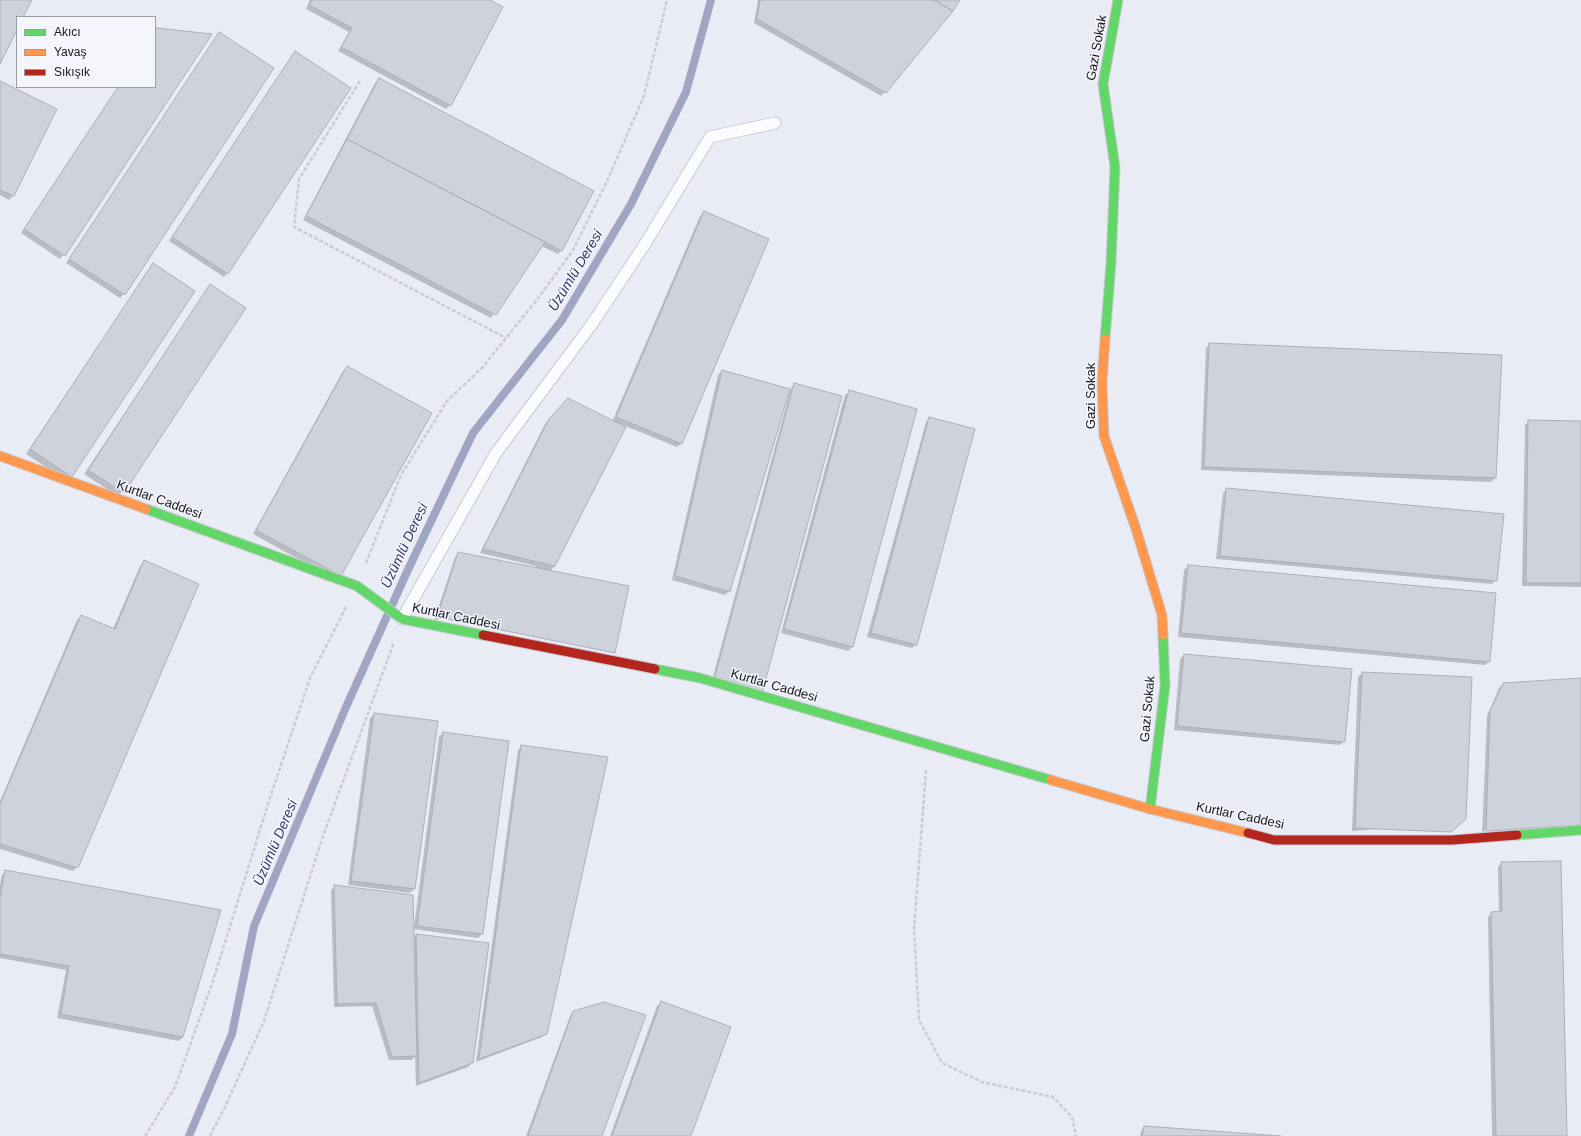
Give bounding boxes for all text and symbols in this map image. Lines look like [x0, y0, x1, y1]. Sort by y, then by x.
street label: Gazi Sokak [1084, 14, 1110, 82]
legend [16, 16, 156, 88]
text: Akıcı [54, 25, 81, 39]
text: Yavaş [54, 45, 86, 59]
text: Sıkışık [54, 65, 90, 79]
water label: Üzümlü Deresi [545, 227, 607, 315]
street label: Gazi Sokak [1083, 363, 1099, 429]
street label: Kurtlar Caddesi [114, 477, 204, 523]
water label: Üzümlü Deresi [378, 501, 432, 591]
street label: Kurtlar Caddesi [411, 600, 501, 634]
street label: Kurtlar Caddesi [729, 666, 819, 706]
street label: Gazi Sokak [1137, 675, 1159, 743]
water label: Üzümlü Deresi [250, 797, 302, 889]
street label: Kurtlar Caddesi [1195, 799, 1285, 833]

